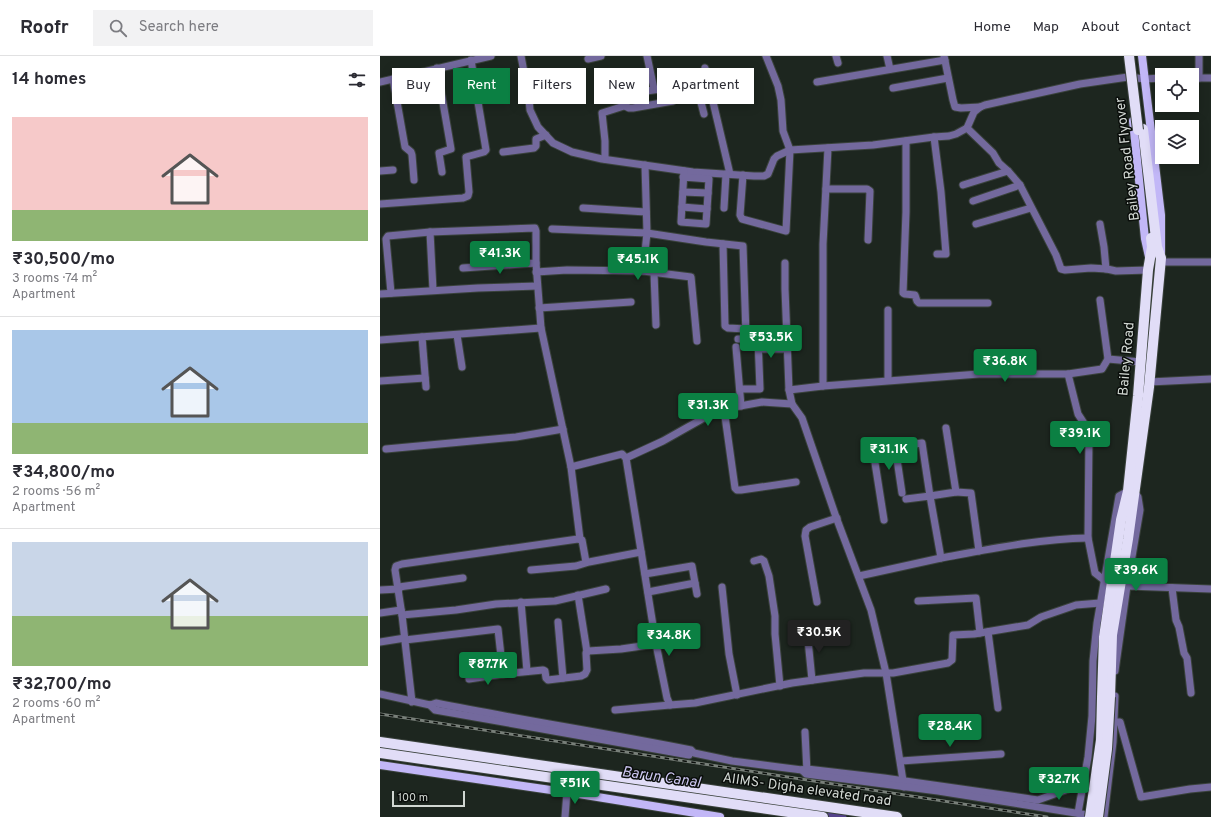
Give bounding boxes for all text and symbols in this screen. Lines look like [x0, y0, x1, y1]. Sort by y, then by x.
search box [93, 10, 373, 46]
text: Roofr [20, 16, 69, 40]
icon: search [107, 17, 129, 39]
text: Search here [139, 18, 219, 37]
text: Home [974, 19, 1011, 36]
text: Map [1033, 19, 1059, 36]
text: About [1081, 19, 1120, 36]
text: Contact [1142, 19, 1191, 36]
chip: Buy [392, 68, 445, 104]
chip: Rent [453, 68, 510, 104]
chip: Filters [518, 68, 586, 104]
chip: New [594, 68, 649, 104]
chip: Apartment [657, 68, 754, 104]
map controls [1155, 68, 1199, 164]
button: locate [1155, 68, 1199, 112]
text: 14 homes [12, 69, 86, 91]
icon: filters [346, 69, 368, 91]
street label: Bailey Road Flyover [1112, 96, 1144, 222]
button: layers [1155, 120, 1199, 164]
icon: home [154, 143, 226, 215]
pin: ₹41.3K [467, 241, 533, 275]
text: ₹41.3K [479, 246, 521, 262]
pin: ₹45.1K [605, 247, 671, 281]
text: ₹30,500/mo [12, 249, 115, 271]
text: ₹45.1K [617, 252, 659, 268]
text: 3 rooms · 74 m² [12, 271, 97, 287]
text: Apartment [12, 287, 75, 303]
street label: Bailey Road [1115, 321, 1139, 397]
pin: ₹53.5K [738, 325, 804, 359]
text: ₹53.5K [749, 330, 793, 346]
pin: ₹36.8K [972, 349, 1038, 383]
text: ₹36.8K [983, 354, 1027, 370]
icon: home [154, 356, 226, 428]
pin: ₹31.3K [675, 393, 741, 427]
text: ₹31.3K [687, 398, 729, 414]
pin: ₹39.1K [1047, 421, 1113, 455]
text: ₹39.1K [1059, 426, 1101, 442]
pin: ₹31.1K [856, 437, 922, 471]
text: ₹31.1K [869, 442, 909, 458]
text: ₹34,800/mo [12, 462, 115, 484]
text: 2 rooms · 56 m² [12, 484, 100, 500]
text: Apartment [12, 500, 75, 516]
pin: ₹39.6K [1103, 558, 1169, 592]
text: ₹39.6K [1114, 563, 1158, 579]
icon: home [154, 568, 226, 640]
pin: ₹30.5K [786, 620, 852, 654]
pin: ₹34.8K [636, 623, 702, 657]
text: ₹30.5K [797, 625, 842, 641]
text: ₹34.8K [646, 628, 692, 644]
pin: ₹87.7K [455, 652, 521, 686]
text: ₹87.7K [468, 657, 508, 673]
text: ₹32,700/mo [12, 674, 111, 696]
text: 2 rooms · 60 m² [12, 696, 101, 712]
text: Apartment [12, 712, 75, 728]
pin: ₹28.4K [917, 714, 983, 748]
text: ₹28.4K [927, 719, 973, 735]
water label: Barun Canal [620, 763, 703, 793]
pin: ₹32.7K [1026, 767, 1092, 801]
street label: AIIMS- Digha elevated road [721, 770, 893, 810]
pin: ₹51K [551, 771, 599, 805]
text: ₹32.7K [1038, 772, 1080, 788]
text: ₹51K [560, 776, 590, 792]
scale bar [392, 789, 465, 808]
text: 100 m [398, 791, 428, 805]

